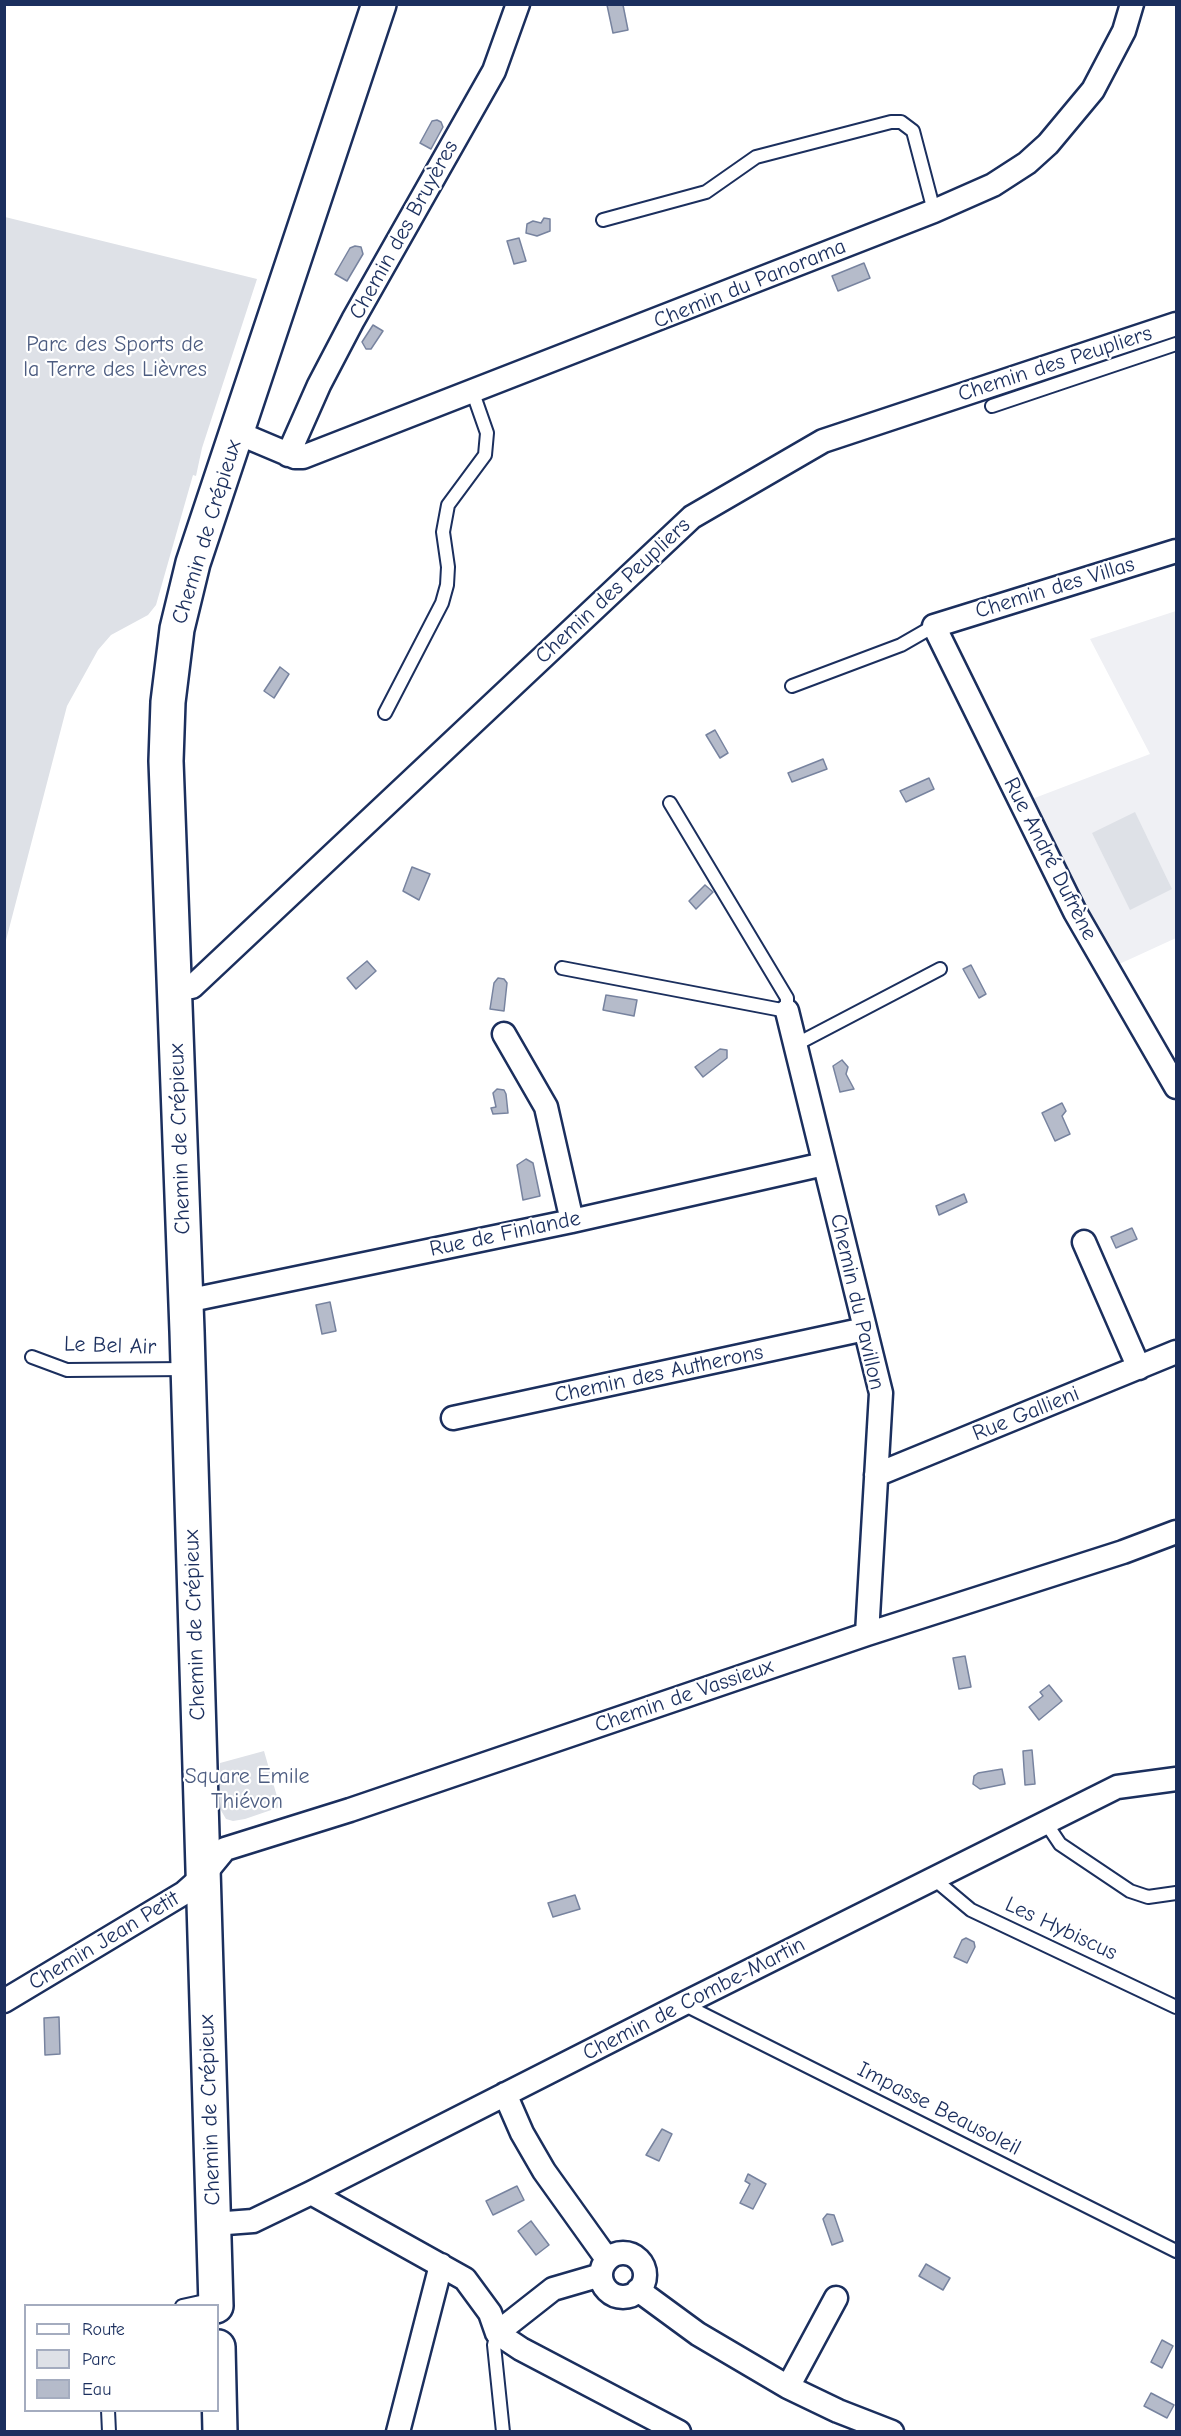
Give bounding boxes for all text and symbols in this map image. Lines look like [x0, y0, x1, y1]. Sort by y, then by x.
street label: Chemin des Bruyères [344, 136, 464, 324]
street label: Chemin du Panorama [650, 233, 850, 335]
street label: Chemin des Peupliers [955, 320, 1155, 408]
park label: Parc des Sports de la Terre des Lièvres [23, 332, 207, 384]
street label: Chemin de Crépieux [166, 437, 248, 627]
street label: Chemin des Peupliers [530, 512, 696, 670]
street label: Chemin des Villas [972, 551, 1138, 625]
street label: Rue André Dufrène [998, 773, 1102, 945]
street label: Chemin de Crépieux [163, 1043, 197, 1235]
street label: Rue de Finlande [427, 1205, 583, 1263]
street label: Chemin du Pavillon [824, 1212, 890, 1392]
street label: Le Bel Air [63, 1331, 157, 1361]
street label: Chemin des Autherons [552, 1339, 766, 1409]
street label: Rue Gallieni [969, 1381, 1083, 1447]
street label: Chemin de Crépieux [178, 1529, 212, 1721]
street label: Chemin de Vassieux [591, 1653, 777, 1739]
park label: Square Emile Thiévon [184, 1764, 310, 1816]
street label: Chemin Jean Petit [24, 1886, 184, 1996]
street label: Les Hybiscus [1001, 1892, 1121, 1966]
street label: Chemin de Combe-Martin [578, 1931, 810, 2067]
street label: Chemin de Crépieux [193, 2014, 227, 2206]
street label: Impasse Beausoleil [853, 2056, 1025, 2162]
legend [24, 2304, 219, 2412]
text: Route [82, 2319, 125, 2340]
text: Parc [82, 2349, 116, 2370]
text: Eau [82, 2379, 111, 2400]

